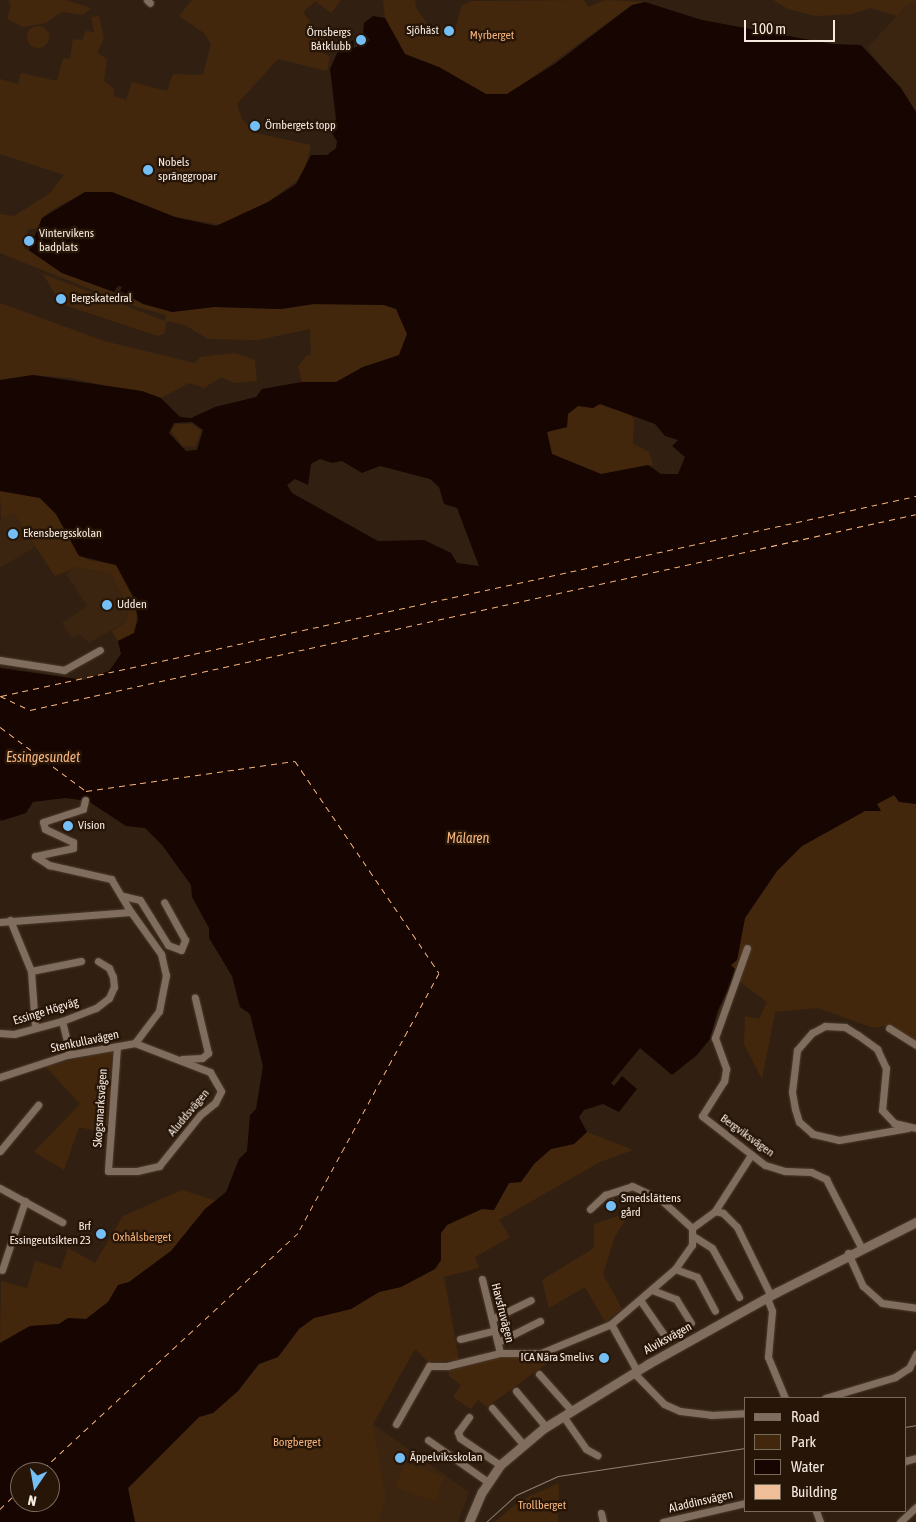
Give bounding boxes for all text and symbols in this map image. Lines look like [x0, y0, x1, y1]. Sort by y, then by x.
scale bar [746, 10, 837, 42]
text: 100 m [752, 20, 786, 37]
place label: Sjöhäst [406, 24, 439, 38]
marker: Sjöhäst [443, 25, 455, 37]
place label: Örnsbergs Båtklubb [307, 26, 351, 54]
park label: Myrberget [470, 29, 514, 43]
marker: Örnsbergs Båtklubb [355, 34, 367, 46]
place label: Örnbergets topp [265, 119, 336, 133]
marker: Örnbergets topp [249, 120, 261, 132]
place label: Nobels spränggropar [158, 156, 217, 184]
marker: Nobels spränggropar [142, 164, 154, 176]
place label: Vintervikens badplats [39, 227, 94, 255]
marker: Vintervikens badplats [23, 235, 35, 247]
place label: Bergskatedral [71, 292, 132, 306]
marker: Bergskatedral [55, 293, 67, 305]
place label: Ekensbergsskolan [23, 527, 102, 541]
marker: Ekensbergsskolan [7, 528, 19, 540]
place label: Udden [117, 598, 147, 612]
marker: Udden [101, 599, 113, 611]
water label: Essingesundet [6, 749, 80, 765]
place label: Vision [78, 819, 105, 833]
marker: Vision [62, 820, 74, 832]
water label: Mälaren [447, 830, 489, 846]
street label: Essinge Högväg [12, 995, 80, 1029]
street label: Stenkullavägen [50, 1028, 120, 1056]
street label: Skogsmarksvägen [91, 1068, 111, 1148]
street label: Aluddsvägen [165, 1087, 213, 1139]
street label: Bergviksvägen [717, 1112, 777, 1160]
place label: Smedslättens gård [621, 1192, 681, 1220]
marker: Smedslättens gård [605, 1200, 617, 1212]
place label: Brf Essingeutsikten 23 [9, 1220, 91, 1248]
marker: Brf Essingeutsikten 23 [95, 1228, 107, 1240]
park label: Oxhålsberget [113, 1231, 171, 1245]
street label: Havsfruvägen [488, 1282, 516, 1344]
street label: Alviksvägen [641, 1320, 695, 1358]
place label: ICA Nära Smelivs [521, 1351, 594, 1365]
marker: ICA Nära Smelivs [598, 1352, 610, 1364]
legend [744, 1397, 906, 1512]
text: Road [791, 1408, 820, 1425]
text: Park [791, 1433, 816, 1450]
park label: Borgberget [273, 1436, 321, 1450]
place label: Äppelviksskolan [410, 1451, 482, 1465]
marker: Äppelviksskolan [394, 1452, 406, 1464]
text: Water [791, 1458, 824, 1475]
north arrow [10, 1462, 60, 1512]
text: Building [791, 1483, 837, 1500]
street label: Aladdinsvägen [668, 1488, 734, 1516]
text: N [26, 1492, 38, 1509]
park label: Trollberget [518, 1499, 566, 1513]

